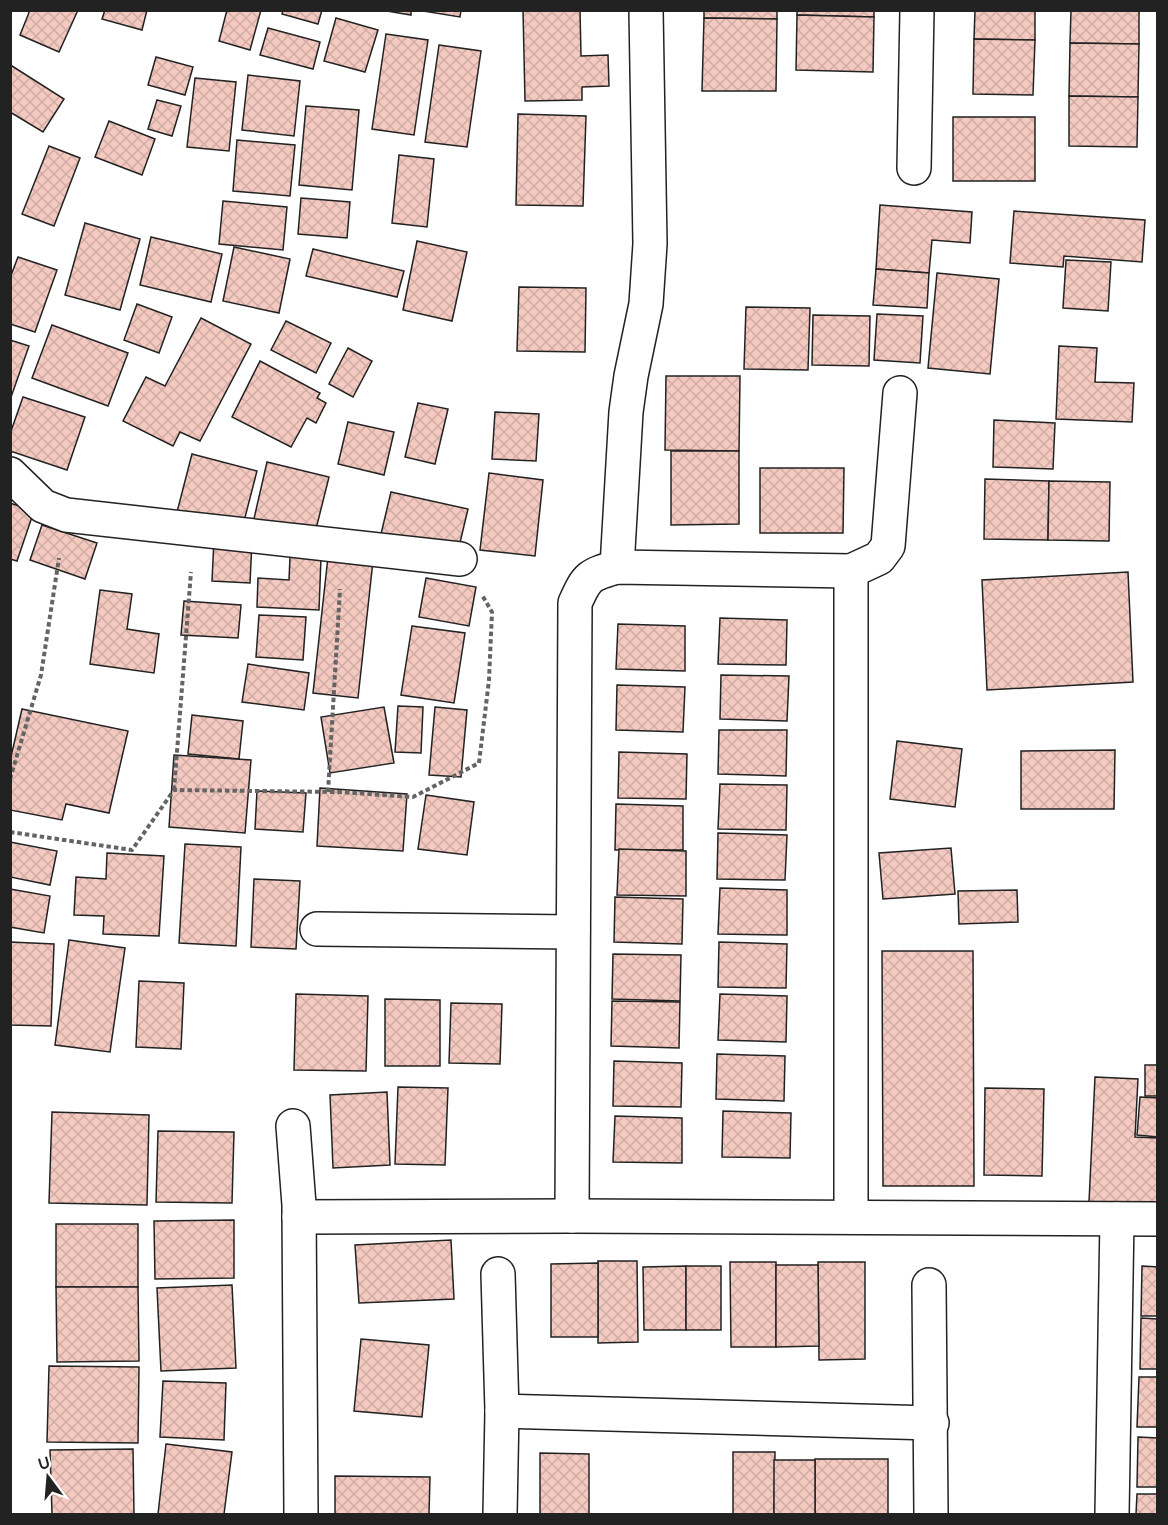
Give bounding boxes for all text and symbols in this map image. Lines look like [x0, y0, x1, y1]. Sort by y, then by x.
north arrow [18, 1447, 78, 1507]
text: U [36, 1452, 52, 1474]

